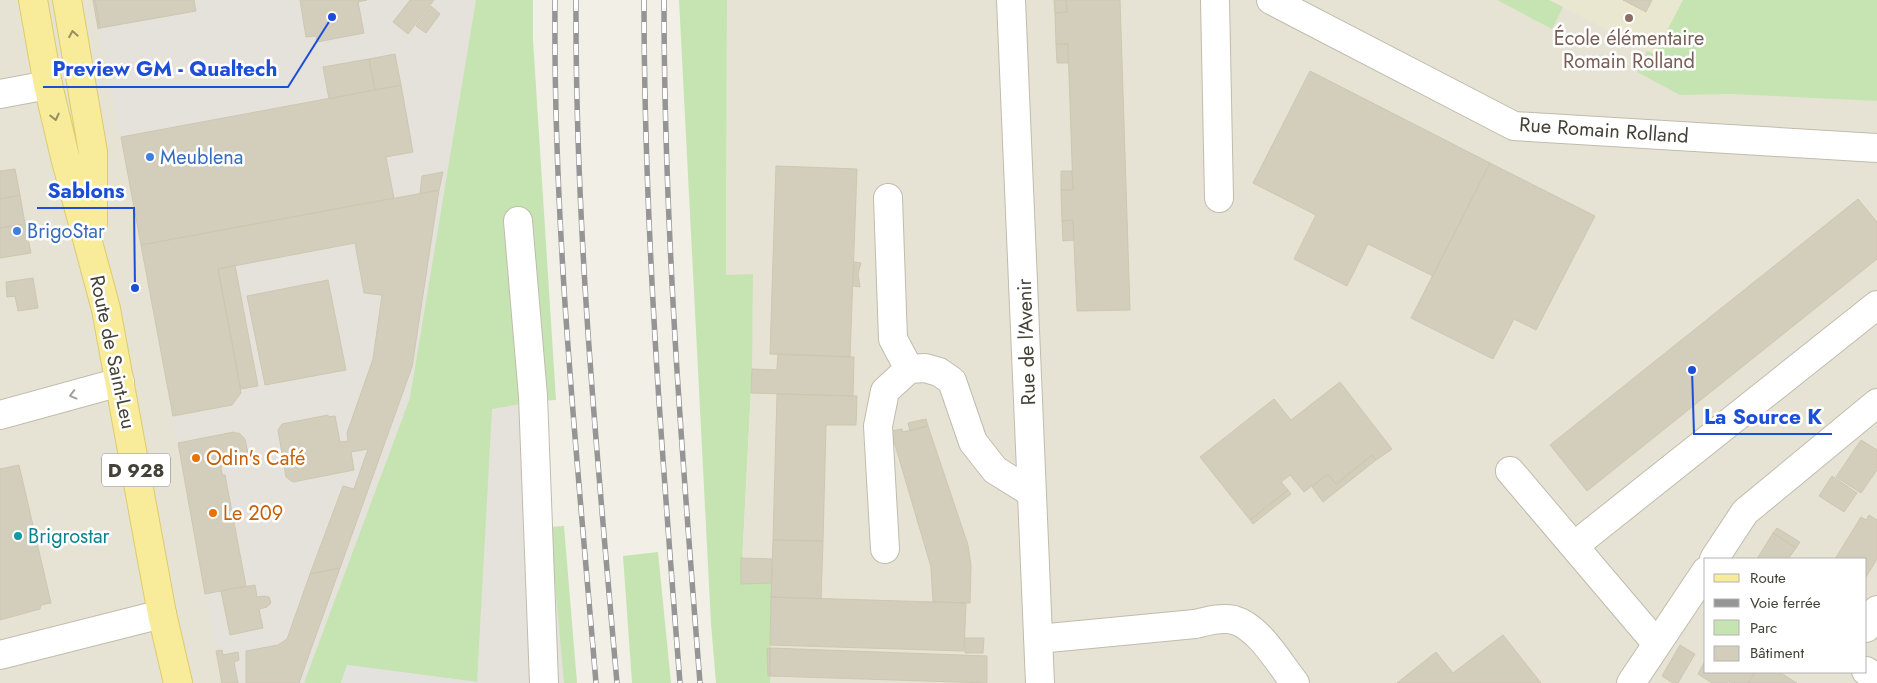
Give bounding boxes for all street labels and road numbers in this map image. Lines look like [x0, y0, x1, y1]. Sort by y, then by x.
street label: Rue Romain Rolland [1518, 110, 1690, 151]
street label: Route de Saint-Leu [82, 273, 143, 432]
street label: Rue de l'Avenir [1010, 278, 1043, 406]
road number: D 928 [102, 454, 170, 486]

